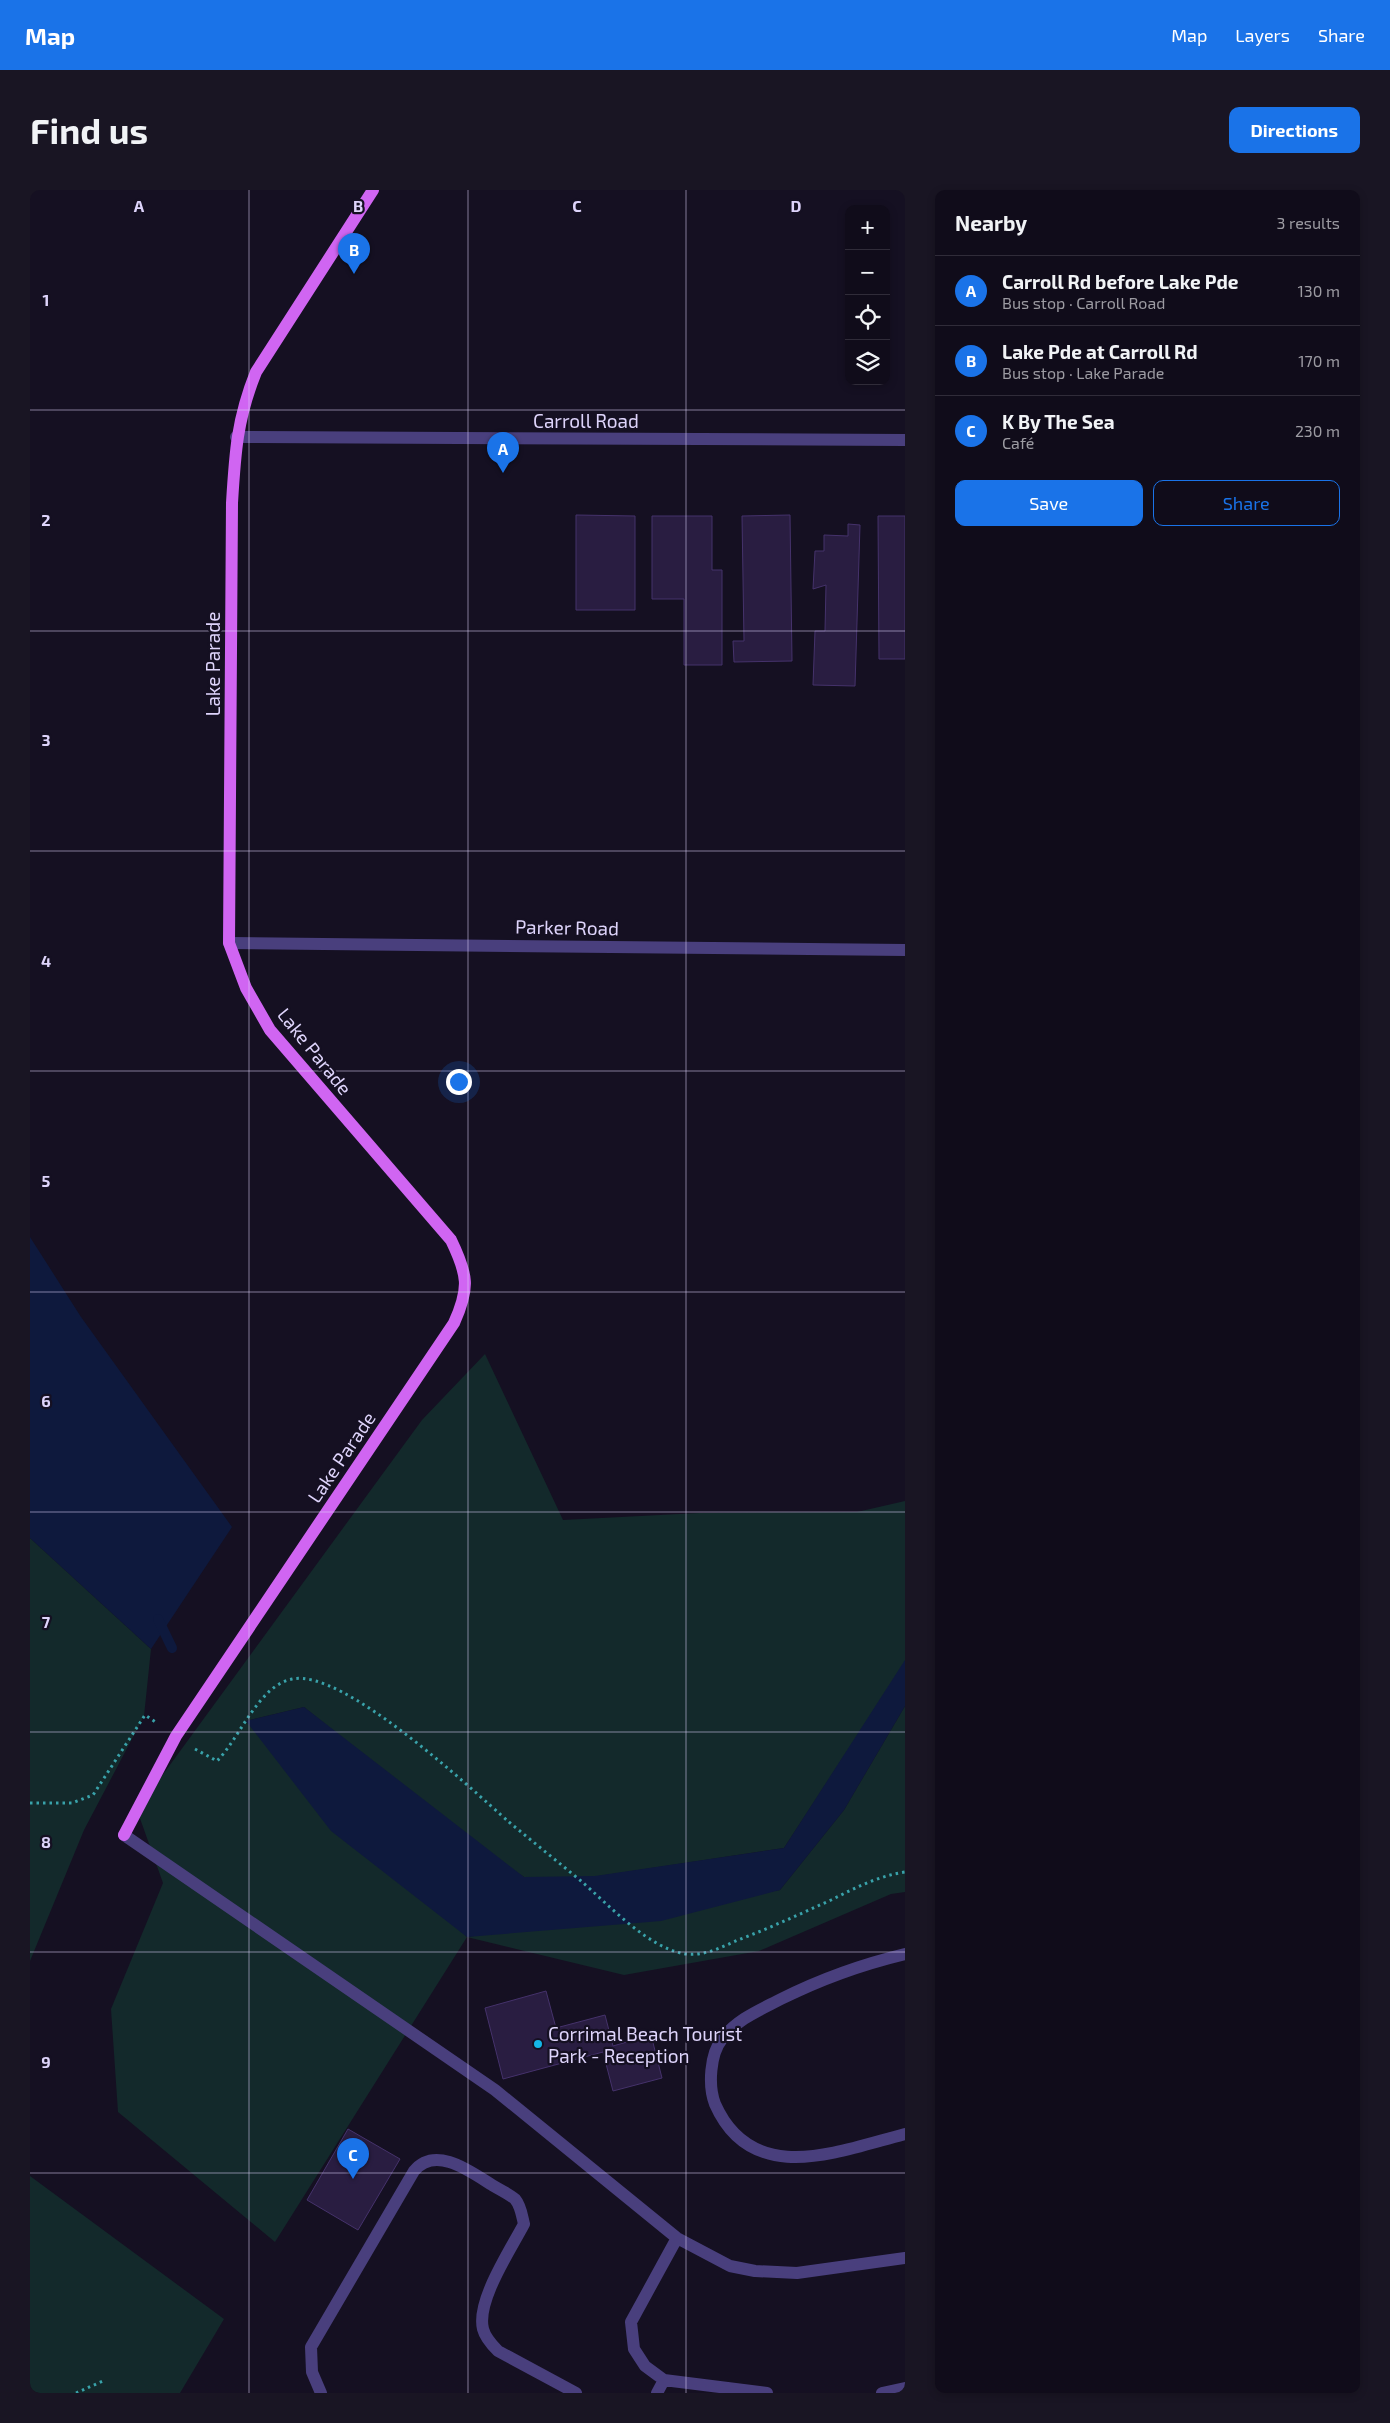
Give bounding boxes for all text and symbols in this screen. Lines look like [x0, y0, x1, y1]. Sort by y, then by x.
text: Map [25, 21, 75, 50]
text: Map [1171, 24, 1207, 46]
text: Layers [1235, 24, 1290, 46]
text: Share [1318, 24, 1365, 46]
button: Directions [1229, 107, 1360, 153]
text: Find us [30, 109, 148, 151]
text: A [134, 196, 145, 215]
text: B [353, 196, 363, 215]
text: C [572, 196, 582, 215]
text: D [791, 196, 802, 215]
map controls [845, 205, 890, 385]
button: + [845, 205, 890, 250]
text: Nearby [955, 210, 1027, 235]
text: 3 results [1277, 213, 1340, 232]
pin: B [338, 233, 370, 274]
button: − [845, 250, 890, 295]
text: Carroll Rd before Lake Pde [1002, 270, 1239, 293]
text: A [966, 281, 976, 300]
text: 130 m [1298, 281, 1340, 300]
text: 1 [43, 290, 49, 309]
text: Bus stop · Carroll Road [1002, 293, 1165, 312]
button: locate [845, 295, 890, 340]
button: layers [845, 340, 890, 385]
text: Lake Pde at Carroll Rd [1002, 340, 1198, 363]
text: B [966, 351, 976, 370]
text: 170 m [1298, 351, 1340, 370]
text: Bus stop · Lake Parade [1002, 363, 1164, 382]
street label: Carroll Road [533, 409, 639, 432]
text: K By The Sea [1002, 410, 1115, 433]
text: C [966, 421, 976, 440]
text: 230 m [1295, 421, 1340, 440]
pin: A [487, 432, 519, 473]
text: Café [1002, 433, 1034, 452]
button: Save [955, 480, 1143, 526]
button: Share [1153, 480, 1340, 526]
text: 2 [41, 510, 51, 529]
street label: Lake Parade [201, 612, 224, 716]
text: 3 [41, 730, 51, 749]
street label: Parker Road [515, 915, 619, 939]
text: 4 [41, 951, 51, 970]
street label: Lake Parade [273, 1003, 357, 1099]
your location [446, 1069, 472, 1095]
text: 5 [42, 1171, 51, 1190]
text: 6 [41, 1391, 51, 1410]
street label: Lake Parade [302, 1407, 380, 1507]
text: 7 [42, 1612, 51, 1631]
text: 8 [41, 1832, 51, 1851]
place label: Corrimal Beach Tourist Park - Reception [548, 2022, 742, 2067]
marker: Corrimal Beach Tourist Park - Reception [532, 2038, 544, 2050]
text: 9 [41, 2052, 51, 2071]
pin: C [337, 2138, 369, 2179]

